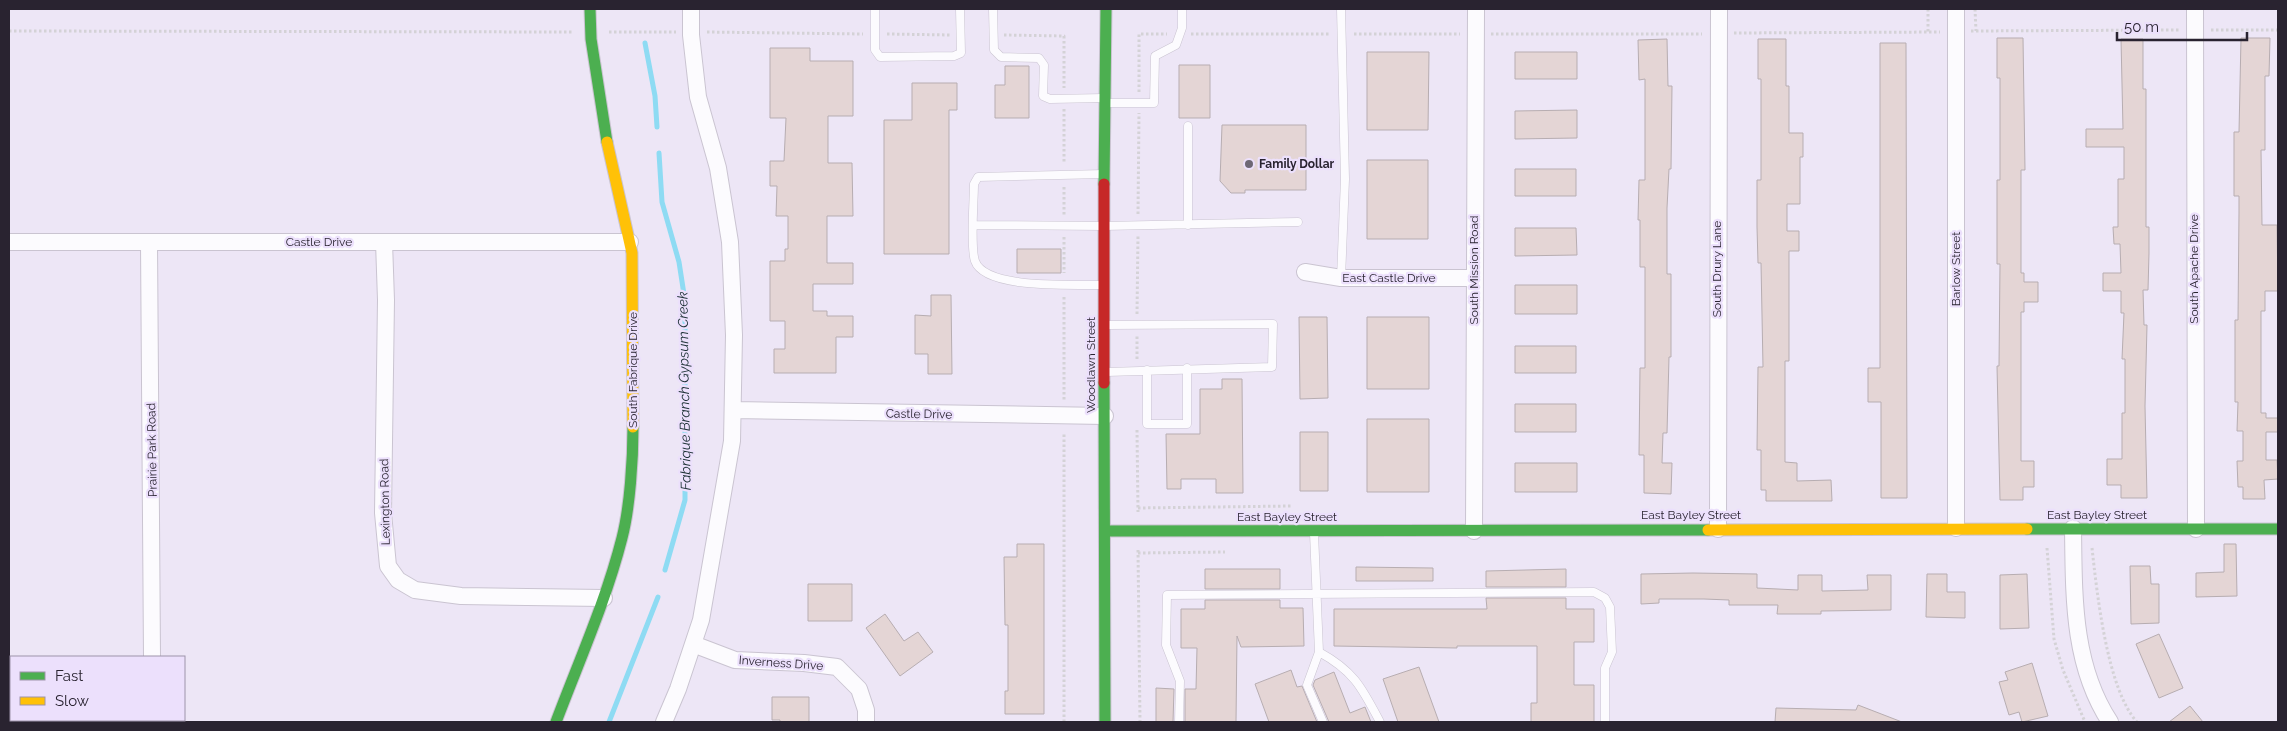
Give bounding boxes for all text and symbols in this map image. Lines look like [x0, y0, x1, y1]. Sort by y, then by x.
scale bar [2117, 10, 2247, 42]
text: 50 m [2124, 18, 2159, 36]
place label: Family Dollar [1259, 157, 1335, 171]
marker: Family Dollar [1243, 158, 1255, 170]
street label: South Apache Drive [2187, 214, 2201, 324]
street label: South Mission Road [1467, 216, 1481, 324]
street label: South Drury Lane [1710, 221, 1724, 317]
street label: Barlow Street [1949, 232, 1963, 306]
street label: Castle Drive [286, 235, 352, 249]
street label: East Castle Drive [1342, 271, 1436, 285]
water label: Fabrique Branch Gypsum Creek [674, 291, 694, 491]
street label: South Fabrique Drive [626, 312, 640, 428]
street label: Woodlawn Street [1084, 317, 1098, 413]
street label: Prairie Park Road [144, 403, 160, 497]
street label: Castle Drive [886, 406, 952, 422]
street label: Lexington Road [377, 459, 393, 545]
street label: East Bayley Street [1641, 508, 1741, 522]
street label: East Bayley Street [2047, 508, 2147, 522]
street label: East Bayley Street [1237, 510, 1337, 524]
street label: Inverness Drive [738, 653, 824, 673]
legend [10, 656, 185, 721]
text: Fast [55, 667, 83, 685]
text: Slow [55, 692, 89, 710]

